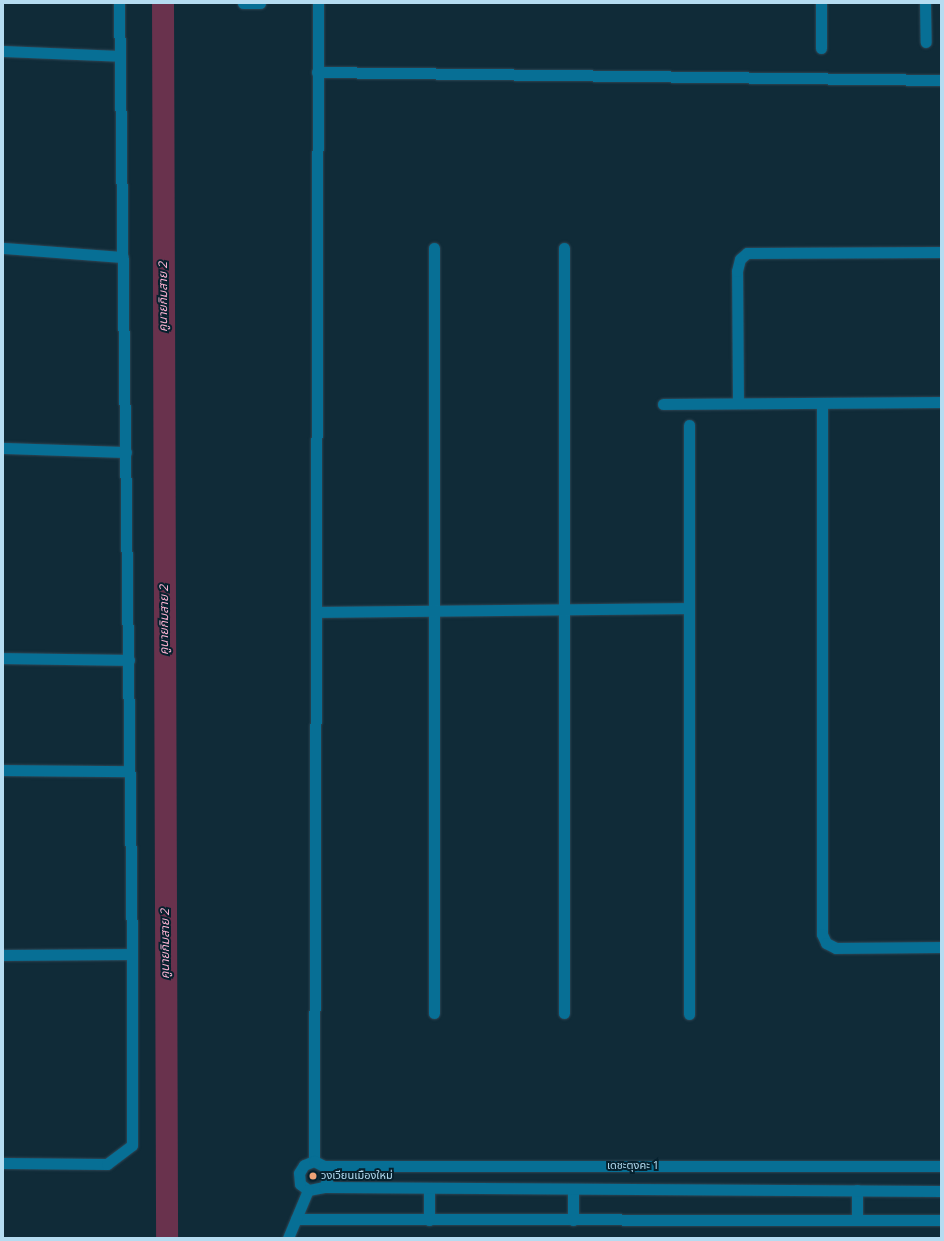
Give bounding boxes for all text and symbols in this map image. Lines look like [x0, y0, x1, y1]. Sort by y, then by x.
water label: คูนายกิมสาย 2 [157, 262, 171, 332]
water label: คูนายกิมสาย 2 [158, 585, 172, 655]
water label: คูนายกิมสาย 2 [159, 909, 173, 979]
street label: เดชะตุงคะ 1 [607, 1159, 659, 1173]
place label: วงเวียนเมืองใหม่ [321, 1169, 393, 1183]
marker: วงเวียนเมืองใหม่ [308, 1171, 318, 1181]

